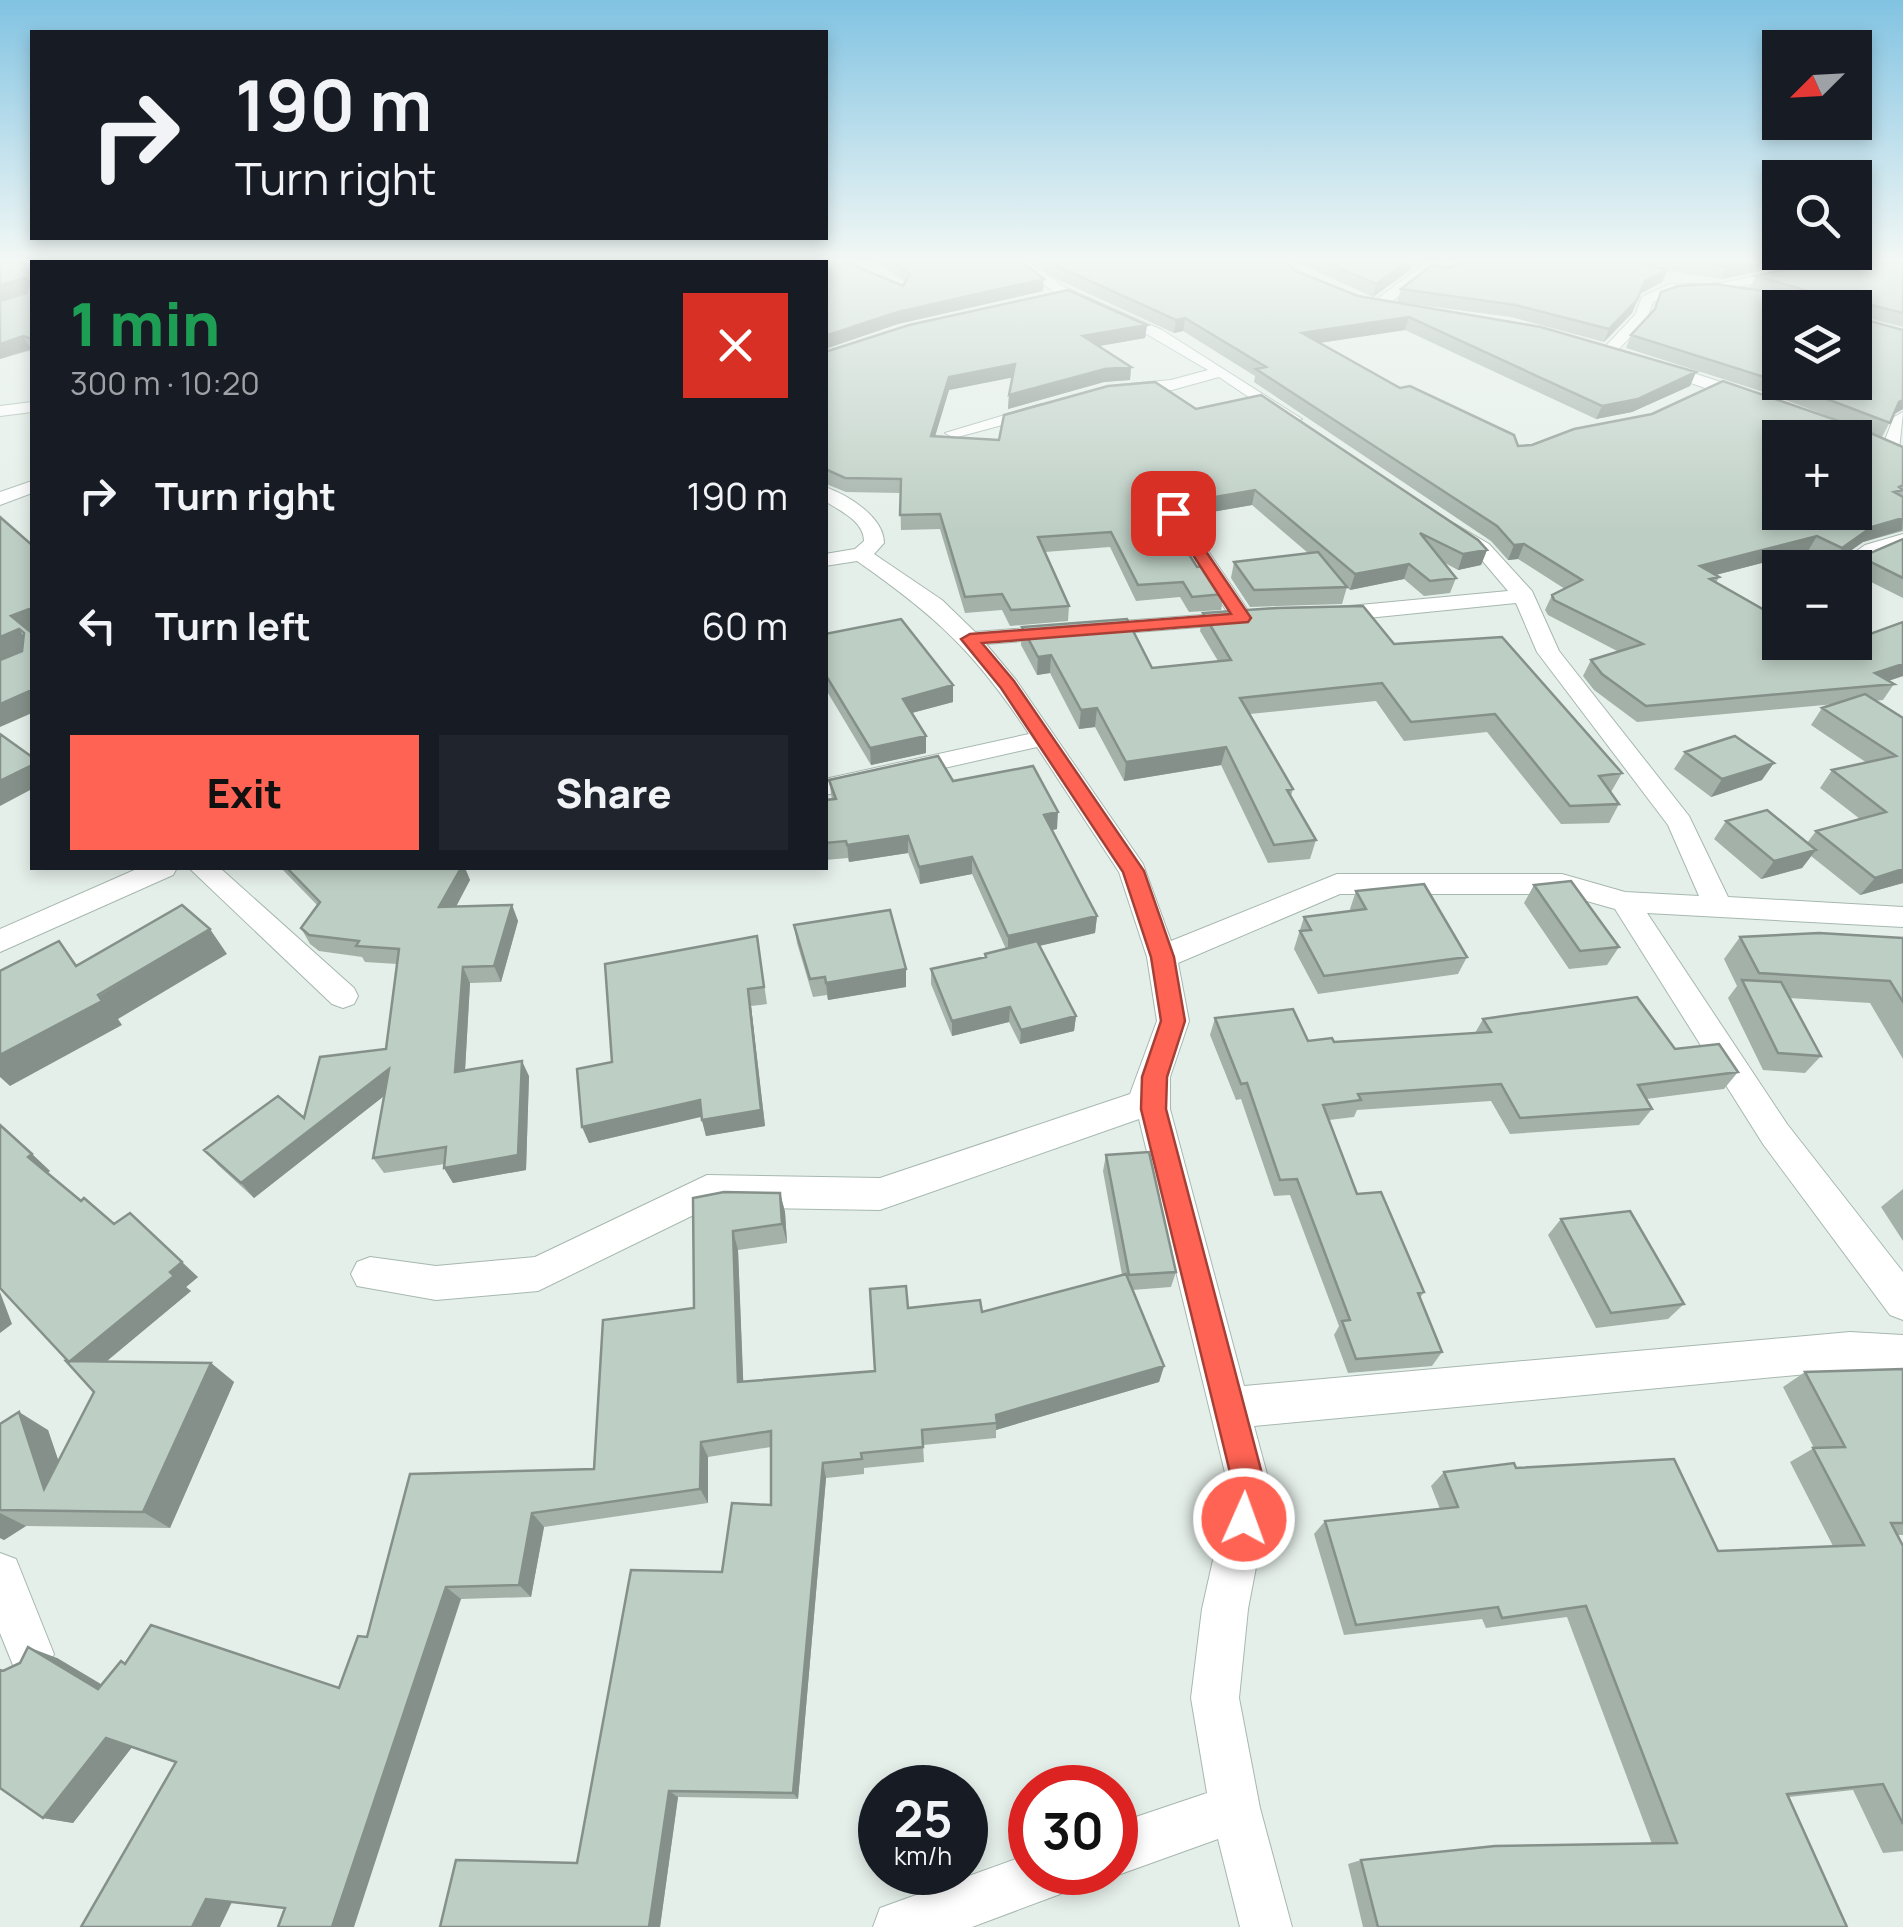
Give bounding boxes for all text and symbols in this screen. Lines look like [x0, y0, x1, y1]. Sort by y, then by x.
north arrow [1762, 30, 1872, 140]
map controls [1762, 30, 1872, 660]
text: 190 m [235, 56, 432, 152]
icon: right [70, 70, 200, 200]
text: Turn right [235, 147, 436, 209]
button: search [1762, 160, 1872, 270]
text: 1 min [70, 282, 220, 364]
button: layers [1762, 290, 1872, 400]
button: close [683, 293, 788, 398]
text: 300 m · 10:20 [70, 361, 260, 405]
button: + [1762, 420, 1872, 530]
icon: right [70, 468, 125, 523]
text: Turn right [155, 469, 336, 521]
text: 190 m [687, 469, 788, 521]
pin [1131, 471, 1216, 556]
icon: arrive [1146, 486, 1201, 541]
button: − [1762, 550, 1872, 660]
icon: left [70, 598, 125, 653]
text: Turn left [155, 599, 311, 651]
text: 60 m [701, 599, 788, 651]
button: Exit [70, 735, 419, 850]
button: Share [439, 735, 788, 850]
position arrow [1192, 1467, 1296, 1571]
speed limit sign: 30 [1008, 1765, 1138, 1895]
text: 25 [893, 1784, 953, 1852]
text: km/h [894, 1838, 952, 1873]

